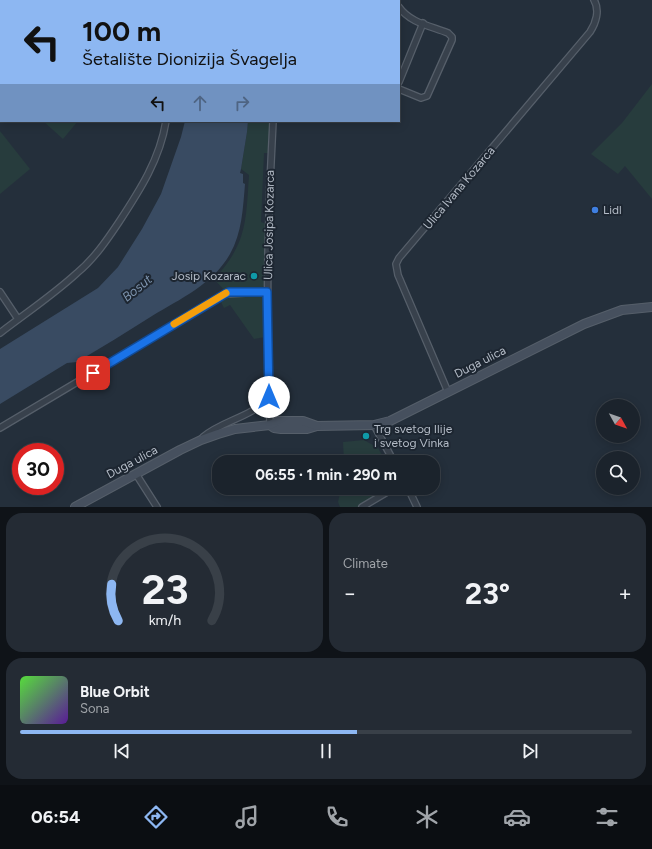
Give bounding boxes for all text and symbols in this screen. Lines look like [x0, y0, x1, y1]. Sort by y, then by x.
text: 100 m [82, 14, 161, 48]
icon: left [16, 16, 68, 68]
text: Šetalište Dionizija Švagelja [82, 48, 297, 70]
icon: left [147, 92, 169, 114]
icon: ahead [189, 92, 211, 114]
icon: right [231, 92, 253, 114]
street label: Ulica Ivana Kozarca [420, 144, 498, 232]
street label: Ulica Josipa Kozarca [261, 170, 277, 280]
place label: Lidl [603, 203, 622, 217]
marker: Lidl [590, 205, 600, 215]
place label: Josip Kozarac [172, 269, 247, 283]
water label: Bosut [119, 271, 156, 304]
marker: Josip Kozarac [249, 271, 259, 281]
street label: Duga ulica [452, 343, 508, 381]
pin [76, 356, 110, 390]
icon: arrive [82, 362, 104, 384]
position arrow [248, 376, 290, 418]
north arrow [596, 399, 640, 443]
map controls [596, 399, 640, 495]
place label: Trg svetog Ilije i svetog Vinka [374, 422, 453, 450]
marker: Trg svetog Ilije i svetog Vinka [361, 431, 371, 441]
speed limit sign: 30 [12, 443, 64, 495]
street label: Duga ulica [104, 443, 160, 481]
button: search [596, 451, 640, 495]
text: 06:55 · 1 min · 290 m [255, 466, 397, 484]
text: Climate [343, 556, 388, 571]
text: 23 [141, 563, 188, 613]
text: 23° [465, 575, 510, 612]
text: − [343, 580, 357, 607]
text: + [618, 580, 632, 607]
text: km/h [148, 610, 181, 628]
text: Blue Orbit [80, 683, 150, 701]
text: Sona [80, 701, 109, 716]
icon: previous [111, 740, 133, 762]
icon: pause [315, 740, 337, 762]
icon: next [519, 740, 541, 762]
icon: directions [142, 803, 170, 831]
icon: music [233, 803, 261, 831]
icon: phone [323, 803, 351, 831]
icon: climate [413, 803, 441, 831]
icon: car [503, 803, 531, 831]
icon: filters [593, 803, 621, 831]
text: 06:54 [31, 806, 80, 828]

